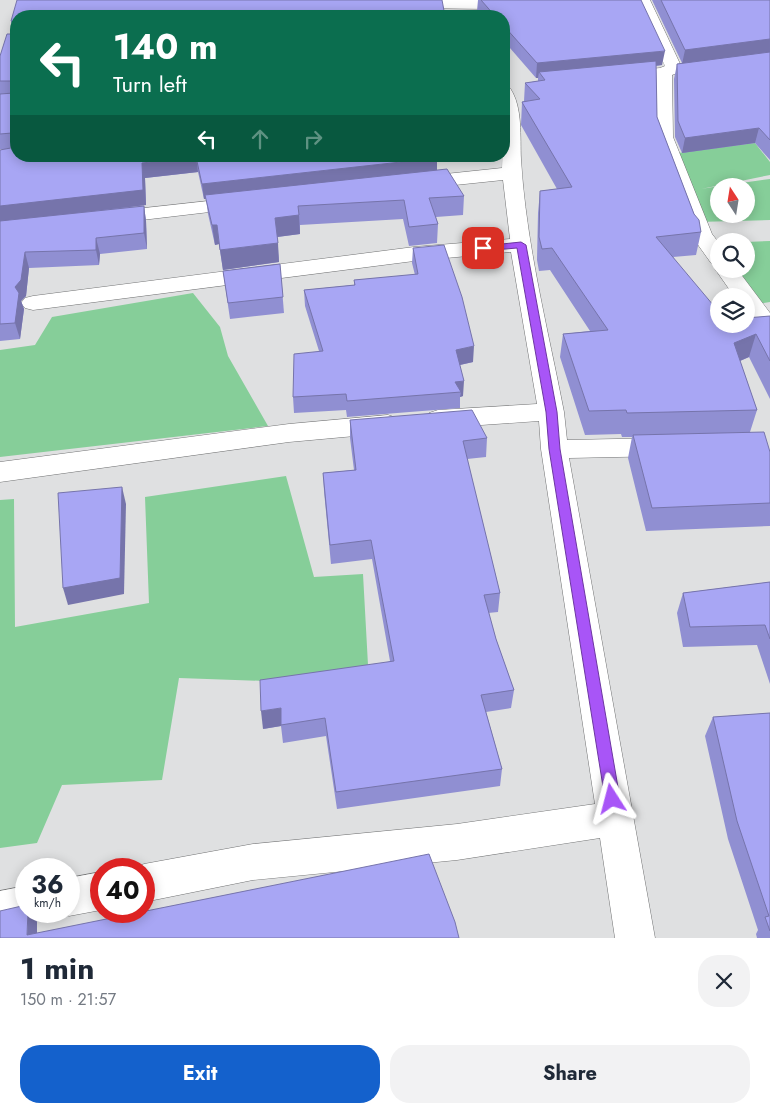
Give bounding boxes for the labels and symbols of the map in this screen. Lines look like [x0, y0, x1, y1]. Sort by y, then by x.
north arrow [710, 178, 755, 222]
pin [462, 227, 504, 269]
position arrow [585, 772, 637, 824]
speed limit sign: 40 [90, 858, 155, 923]

